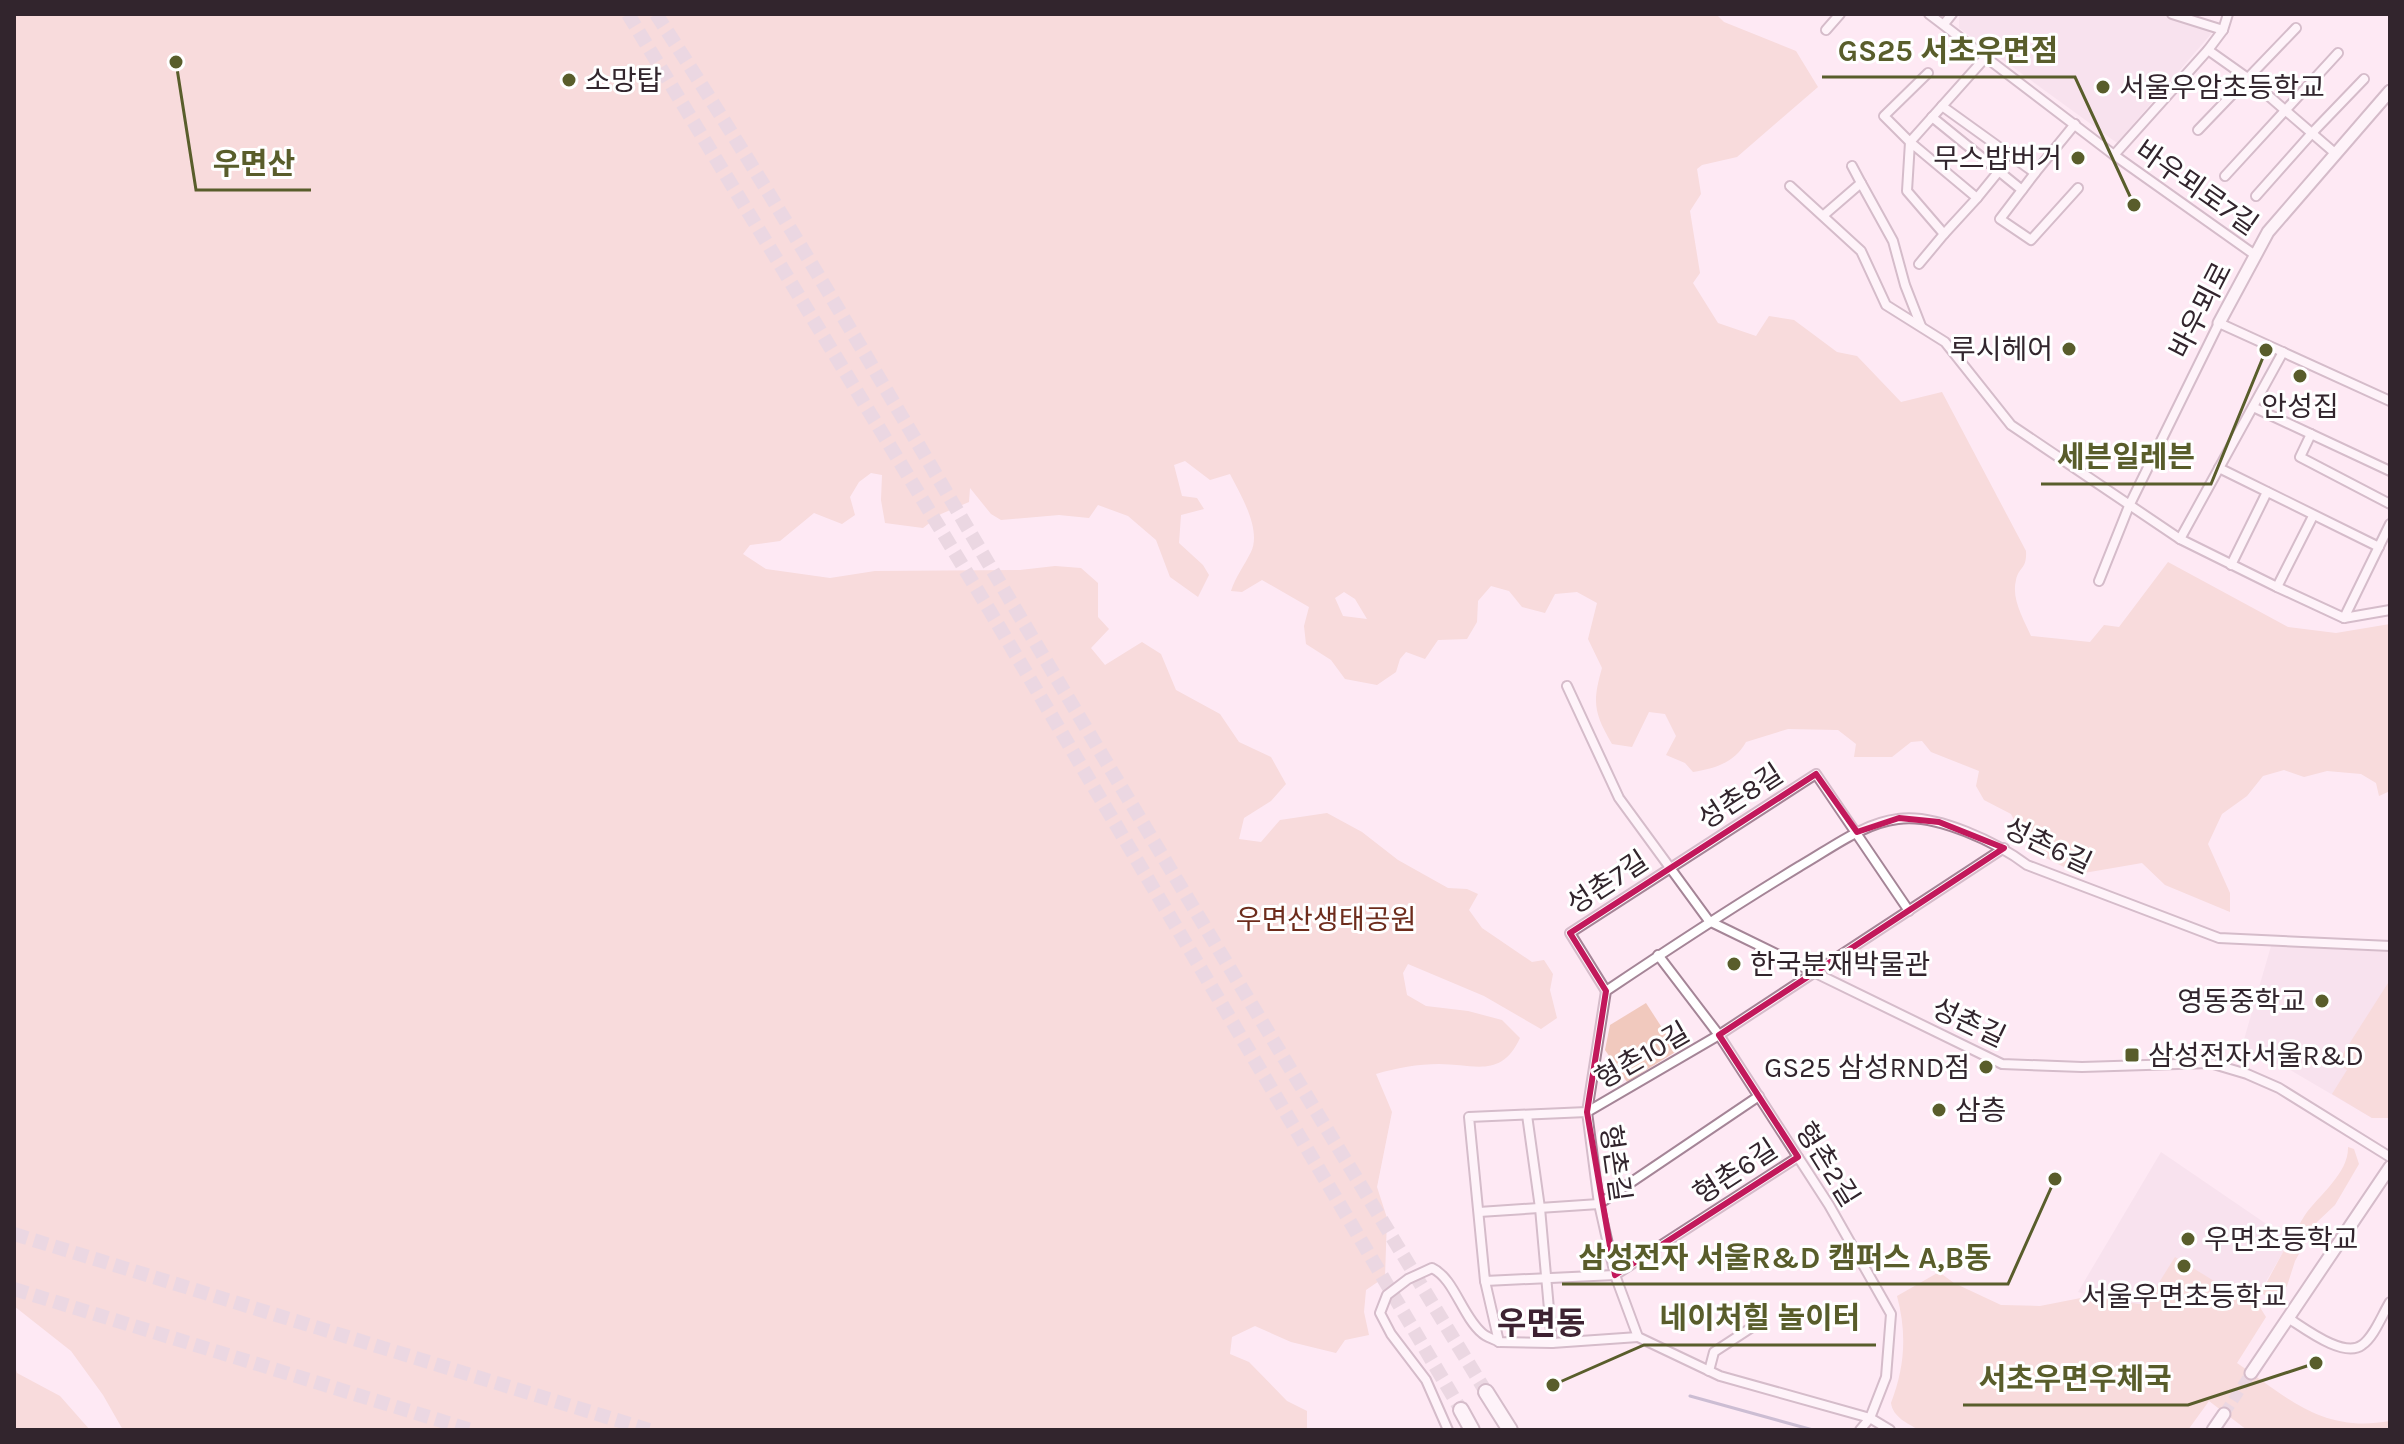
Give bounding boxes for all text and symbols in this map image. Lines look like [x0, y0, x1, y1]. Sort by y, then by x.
callout: GS25 서초우면점 [1822, 23, 2075, 77]
text: GS25 서초우면점 [1838, 33, 2058, 69]
place label: 소망탑 [585, 64, 662, 97]
marker: 소망탑 [560, 71, 578, 89]
place label: 서울우암초등학교 [2119, 71, 2325, 104]
marker: 서울우암초등학교 [2094, 78, 2112, 96]
street label: 바우뫼로7길 [2129, 133, 2264, 242]
callout: 우면산 [196, 136, 311, 190]
place label: 무스밥버거 [1933, 142, 2062, 175]
text: 우면산 [213, 146, 295, 182]
marker: 무스밥버거 [2069, 149, 2087, 167]
street label: 바우뫼로 [2162, 257, 2239, 364]
place label: 루시헤어 [1950, 333, 2053, 366]
marker: 루시헤어 [2060, 340, 2078, 358]
marker: 안성집 [2291, 367, 2309, 385]
place label: 안성집 [2261, 390, 2339, 423]
callout: 세븐일레븐 [2041, 430, 2211, 484]
text: 세븐일레븐 [2057, 439, 2195, 475]
street label: 성촌8길 [1692, 757, 1789, 836]
street label: 성촌6길 [1999, 811, 2097, 880]
street label: 성촌7길 [1560, 844, 1654, 921]
park label: 우면산생태공원 [1236, 903, 1416, 936]
place label: 한국분재박물관 [1750, 948, 1930, 981]
marker: 한국분재박물관 [1725, 955, 1743, 973]
place label: 영동중학교 [2177, 985, 2306, 1018]
street label: 성촌길 [1927, 991, 2011, 1054]
marker: 영동중학교 [2313, 992, 2331, 1010]
street label: 형촌10길 [1589, 1015, 1695, 1096]
place label: 삼성전자서울R&D [2148, 1039, 2364, 1072]
marker: 삼성전자서울R&D [2123, 1046, 2141, 1064]
place label: GS25 삼성RND점 [1764, 1051, 1970, 1084]
marker: GS25 삼성RND점 [1977, 1058, 1995, 1076]
place label: 삼층 [1955, 1094, 2007, 1127]
marker: 삼층 [1930, 1101, 1948, 1119]
street label: 형촌2길 [1789, 1116, 1866, 1213]
street label: 형촌길 [1594, 1123, 1637, 1204]
street label: 형촌6길 [1687, 1132, 1783, 1211]
place label: 우면초등학교 [2204, 1223, 2359, 1256]
callout: 삼성전자 서울R&D 캠퍼스 A,B동 [1562, 1230, 2008, 1284]
marker: 우면초등학교 [2179, 1230, 2197, 1248]
text: 삼성전자 서울R&D 캠퍼스 A,B동 [1578, 1240, 1992, 1276]
marker: 서울우면초등학교 [2175, 1257, 2193, 1275]
place label: 서울우면초등학교 [2081, 1280, 2287, 1313]
callout: 네이처힐 놀이터 [1644, 1291, 1876, 1345]
text: 네이처힐 놀이터 [1660, 1300, 1860, 1336]
district label: 우면동 [1497, 1305, 1585, 1342]
callout: 서초우면우체국 [1963, 1351, 2188, 1405]
text: 서초우면우체국 [1978, 1361, 2172, 1397]

